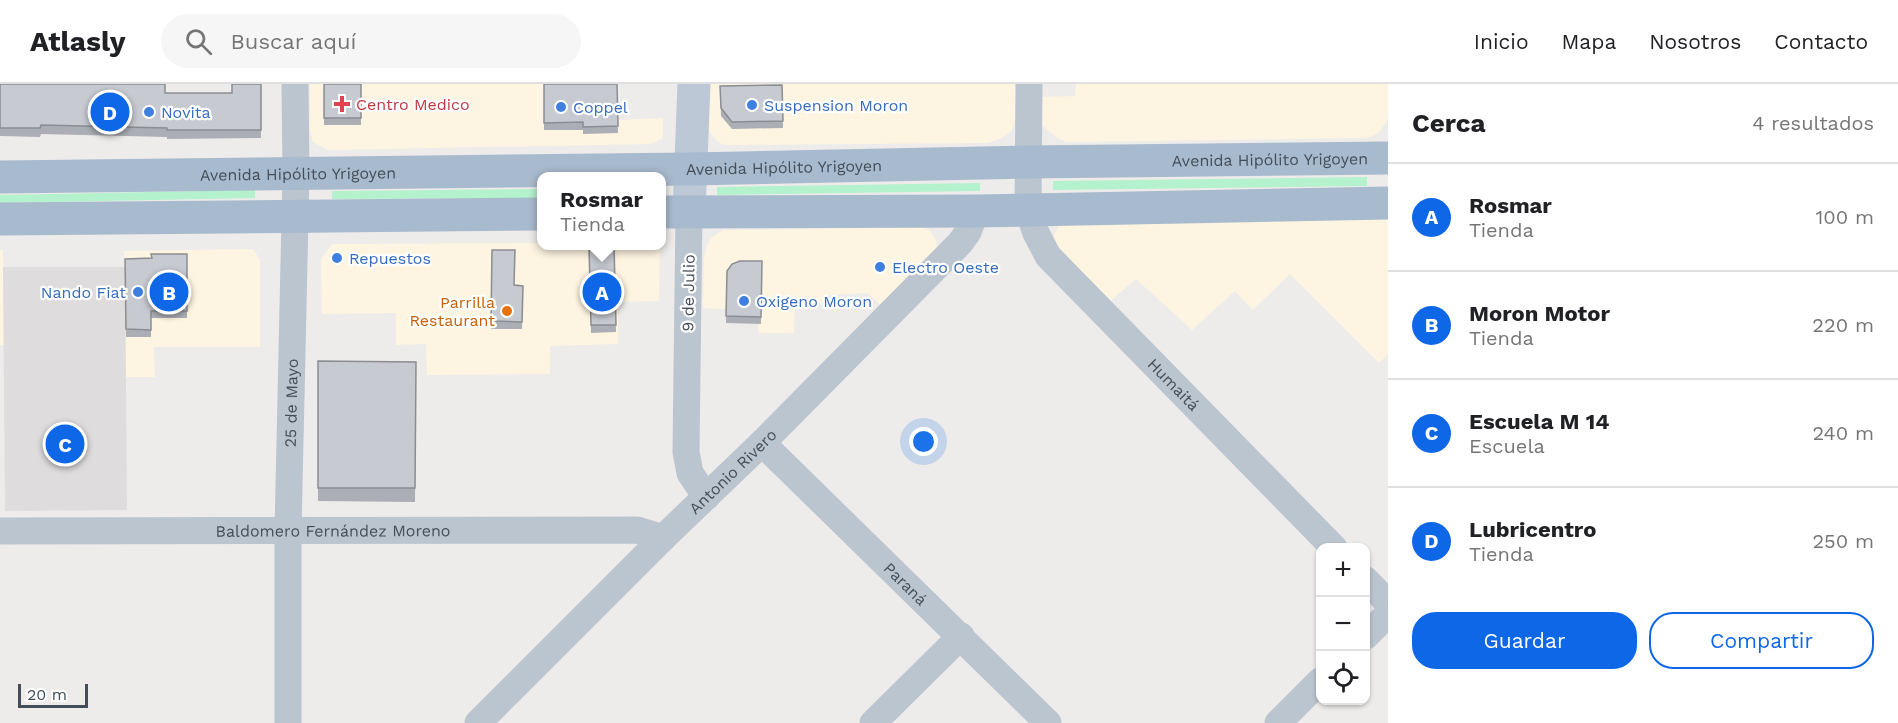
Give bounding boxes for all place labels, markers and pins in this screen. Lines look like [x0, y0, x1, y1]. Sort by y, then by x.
pin: D [90, 90, 130, 135]
marker: Centro Medico [333, 95, 351, 113]
place label: Centro Medico [356, 95, 470, 114]
place label: Suspension Moron [764, 96, 908, 115]
place label: Coppel [573, 98, 628, 117]
marker: Suspension Moron [745, 98, 759, 112]
marker: Coppel [554, 100, 568, 114]
place label: Novita [161, 103, 211, 122]
marker: Novita [142, 105, 156, 119]
place label: Repuestos [349, 249, 431, 268]
marker: Repuestos [330, 251, 344, 265]
place label: Electro Oeste [892, 258, 999, 277]
marker: Electro Oeste [873, 260, 887, 274]
pin: B [150, 270, 188, 314]
pin: A [582, 270, 622, 314]
place label: Nando Fiat [41, 283, 126, 302]
marker: Nando Fiat [131, 285, 145, 299]
place label: Oxigeno Moron [756, 292, 872, 311]
place label: Parrilla Restaurant [409, 293, 495, 330]
marker: Oxigeno Moron [737, 294, 751, 308]
marker: Parrilla Restaurant [500, 304, 514, 318]
pin: C [46, 422, 84, 466]

